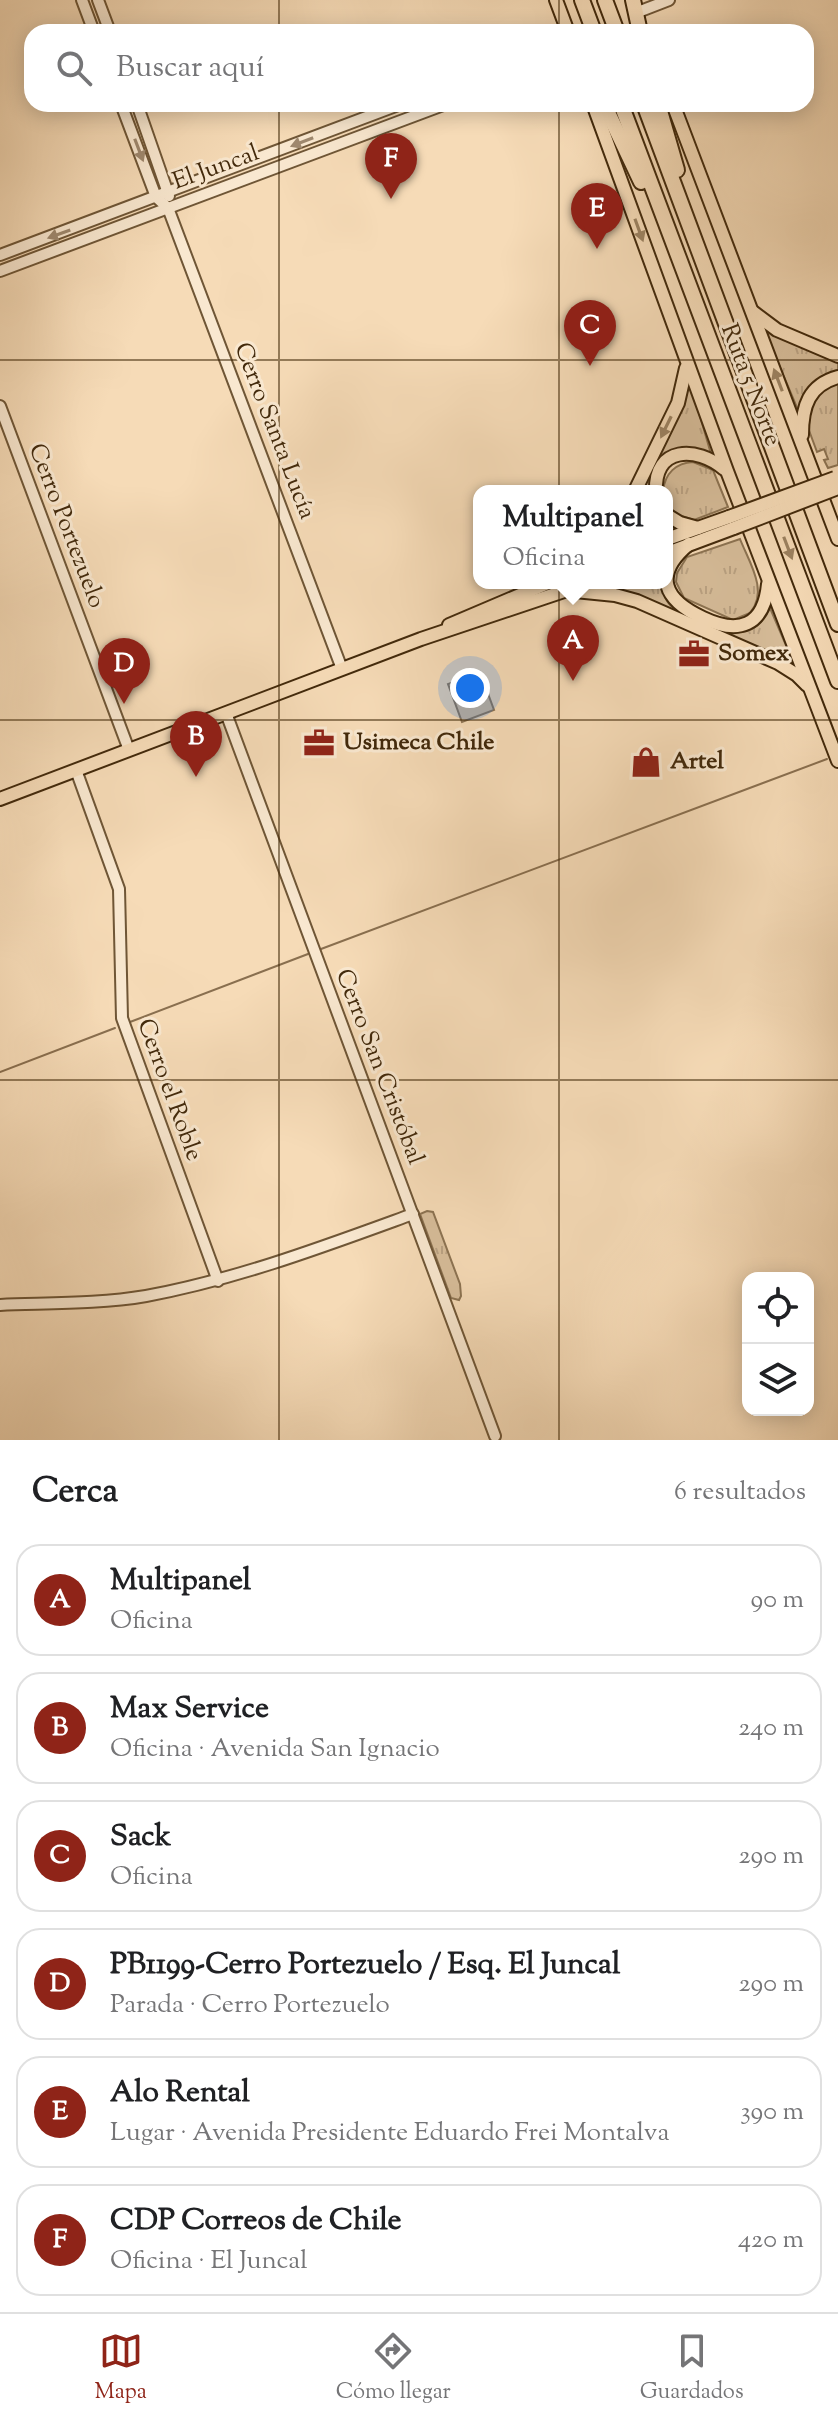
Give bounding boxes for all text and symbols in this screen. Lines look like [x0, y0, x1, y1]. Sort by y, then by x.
search box [24, 24, 814, 112]
icon: search [52, 46, 96, 90]
text: Buscar aquí [116, 47, 264, 90]
pin: F [365, 133, 417, 199]
one-way arrow [289, 136, 313, 149]
street label: El Juncal [168, 137, 264, 199]
one-way arrow [133, 139, 146, 163]
pin: E [571, 183, 623, 249]
one-way arrow [633, 218, 646, 242]
one-way arrow [46, 228, 70, 241]
pin: C [564, 300, 616, 366]
street label: Ruta 5 Norte [711, 319, 789, 451]
street label: Cerro Santa Lucía [225, 338, 323, 524]
one-way arrow [771, 368, 783, 392]
one-way arrow [659, 416, 673, 439]
street label: Cerro Portezuelo [19, 439, 113, 613]
popup [473, 485, 673, 589]
text: Multipanel [502, 497, 644, 540]
one-way arrow [782, 536, 795, 560]
text: Oficina [502, 540, 585, 577]
pin: A [547, 615, 599, 681]
office icon: Somex [677, 637, 711, 671]
place label: Somex [718, 637, 789, 671]
pin: D [98, 638, 150, 704]
your location [450, 668, 490, 708]
pin: B [170, 711, 222, 777]
office icon: Usimeca Chile [302, 726, 336, 760]
place label: Usimeca Chile [343, 726, 495, 760]
shop icon: Artel [629, 745, 663, 779]
place label: Artel [670, 745, 724, 779]
street label: Cerro San Cristóbal [326, 964, 432, 1170]
street label: Cerro el Roble [128, 1014, 210, 1166]
map controls [742, 1272, 814, 1416]
button: locate [742, 1272, 814, 1344]
button: layers [742, 1344, 814, 1416]
text: Cerca [32, 1468, 118, 1517]
text: 6 resultados [674, 1474, 806, 1511]
text: Multipanel [110, 1560, 251, 1603]
text: A [49, 1582, 71, 1619]
text: 90 m [751, 1582, 804, 1619]
text: Oficina [110, 1603, 193, 1640]
text: Max Service [110, 1688, 269, 1731]
text: B [52, 1710, 68, 1747]
text: 240 m [738, 1710, 804, 1747]
text: Oficina · Avenida San Ignacio [110, 1731, 440, 1768]
text: Sack [110, 1816, 171, 1859]
text: C [50, 1838, 70, 1875]
text: 290 m [738, 1838, 804, 1875]
text: Oficina [110, 1859, 193, 1896]
text: PB1199-Cerro Portezuelo / Esq. El Juncal [110, 1944, 620, 1987]
text: D [50, 1966, 70, 2003]
text: 290 m [738, 1966, 804, 2003]
text: Parada · Cerro Portezuelo [110, 1987, 390, 2024]
text: Alo Rental [110, 2072, 250, 2115]
text: E [52, 2094, 68, 2131]
text: 390 m [740, 2094, 804, 2131]
text: Lugar · Avenida Presidente Eduardo Frei Montalva [110, 2115, 669, 2152]
text: CDP Correos de Chile [110, 2200, 402, 2243]
text: F [53, 2222, 67, 2259]
text: 420 m [738, 2222, 804, 2259]
text: Oficina · El Juncal [110, 2243, 308, 2280]
tab: Mapa [94, 2329, 147, 2409]
tab: Cómo llegar [336, 2329, 451, 2409]
tab: Guardados [640, 2329, 744, 2409]

